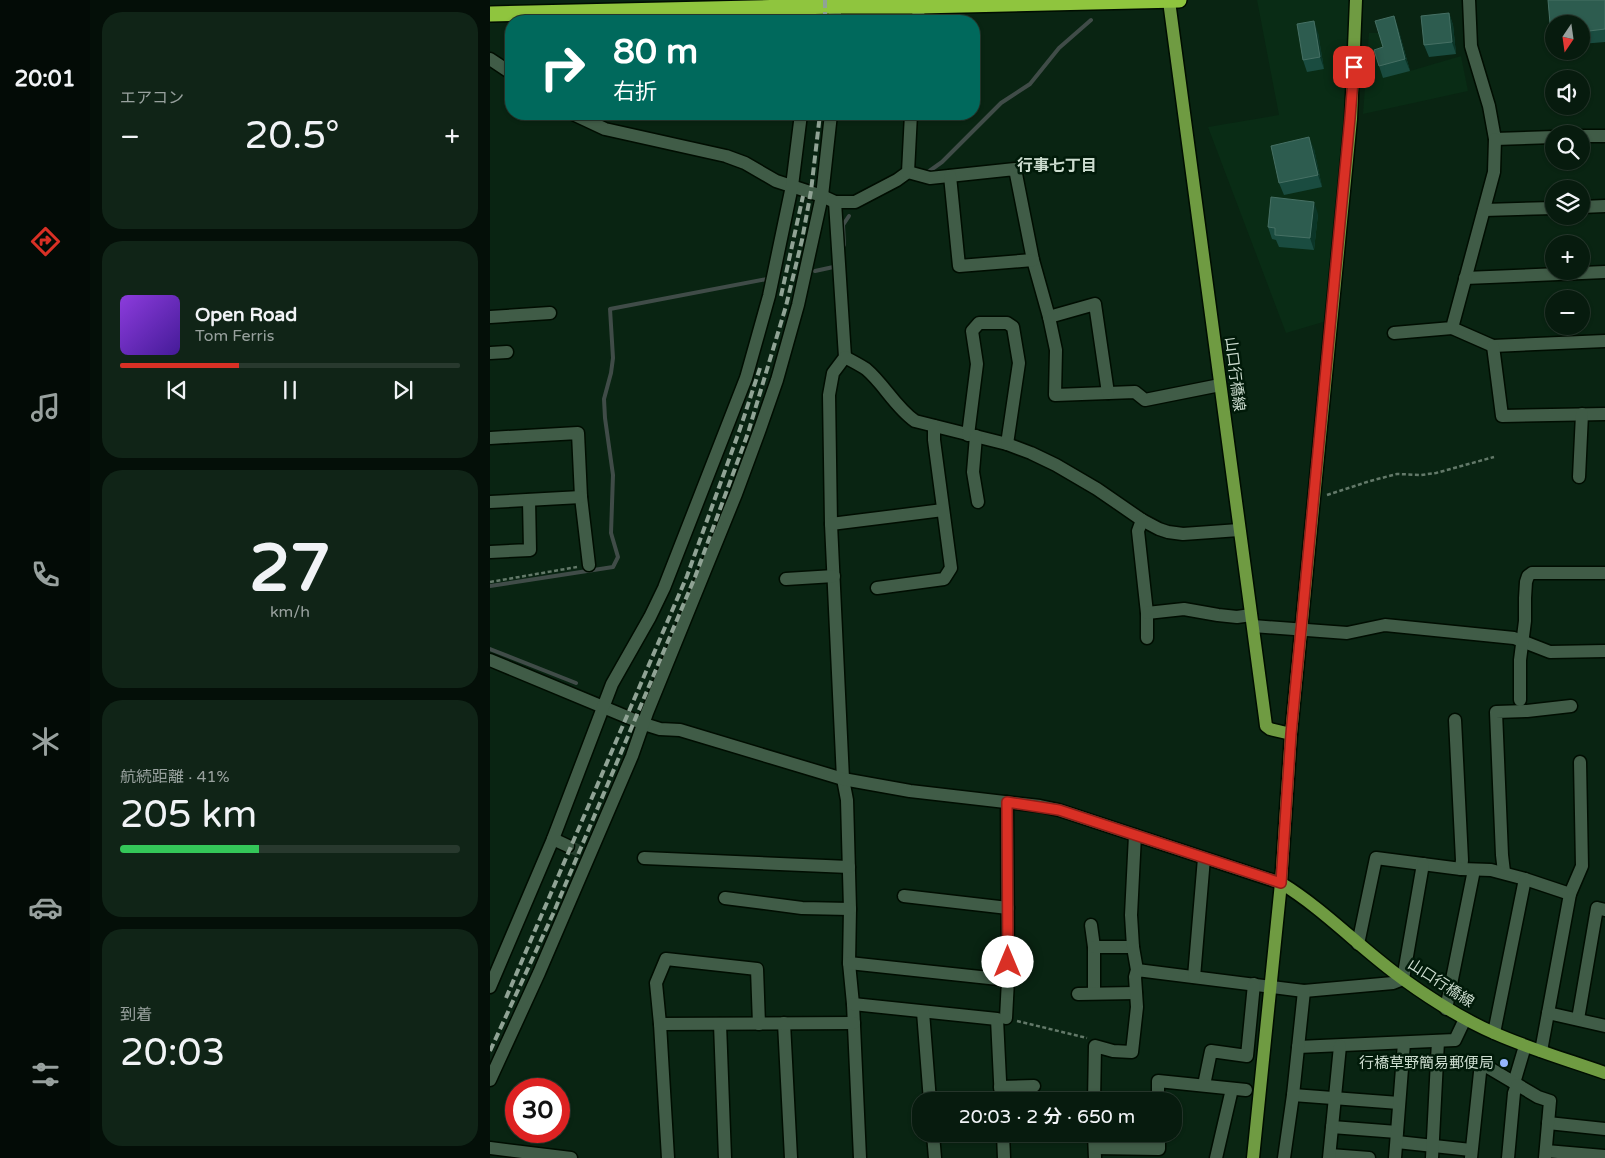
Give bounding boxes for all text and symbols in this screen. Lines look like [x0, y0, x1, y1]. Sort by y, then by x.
north arrow [1545, 15, 1590, 60]
map controls [1545, 15, 1590, 335]
text: 80 m [613, 31, 698, 73]
icon: right [530, 35, 595, 100]
pin [1333, 46, 1375, 88]
icon: arrive [1340, 53, 1368, 81]
text: 20:01 [15, 66, 75, 92]
button: sound [1545, 70, 1590, 115]
text: 右折 [613, 79, 657, 105]
text: エアコン [120, 88, 184, 108]
text: 20.5° [245, 113, 340, 159]
text: − [120, 120, 140, 154]
text: + [444, 120, 460, 154]
button: search [1545, 125, 1590, 170]
district label: 行事七丁目 [1017, 156, 1097, 176]
button: layers [1545, 180, 1590, 225]
icon: directions [28, 224, 63, 259]
button: + [1545, 235, 1590, 280]
button: − [1545, 290, 1590, 335]
text: Open Road [195, 304, 297, 326]
text: Tom Ferris [195, 326, 274, 346]
street label: 山口行橋線 [1221, 336, 1249, 412]
icon: previous [163, 376, 191, 404]
icon: pause [276, 376, 304, 404]
icon: next [389, 376, 417, 404]
icon: music [28, 390, 63, 425]
text: 27 [249, 530, 331, 609]
icon: phone [28, 557, 63, 592]
text: km/h [270, 602, 310, 622]
icon: climate [28, 724, 63, 759]
text: 航続距離 · 41% [120, 767, 230, 787]
text: 205 km [120, 792, 257, 838]
icon: car [28, 890, 63, 925]
position arrow [981, 935, 1033, 987]
street label: 山口行橋線 [1405, 955, 1477, 1011]
text: 到着 [120, 1005, 152, 1025]
text: 20:03 [120, 1030, 225, 1076]
place label: 行橋草野簡易郵便局 [1359, 1054, 1494, 1072]
icon: filters [28, 1057, 63, 1092]
marker: 行橋草野簡易郵便局 [1498, 1057, 1510, 1069]
speed limit sign: 30 [505, 1078, 570, 1143]
text: 20:03 · 2 分 · 650 m [959, 1106, 1135, 1128]

